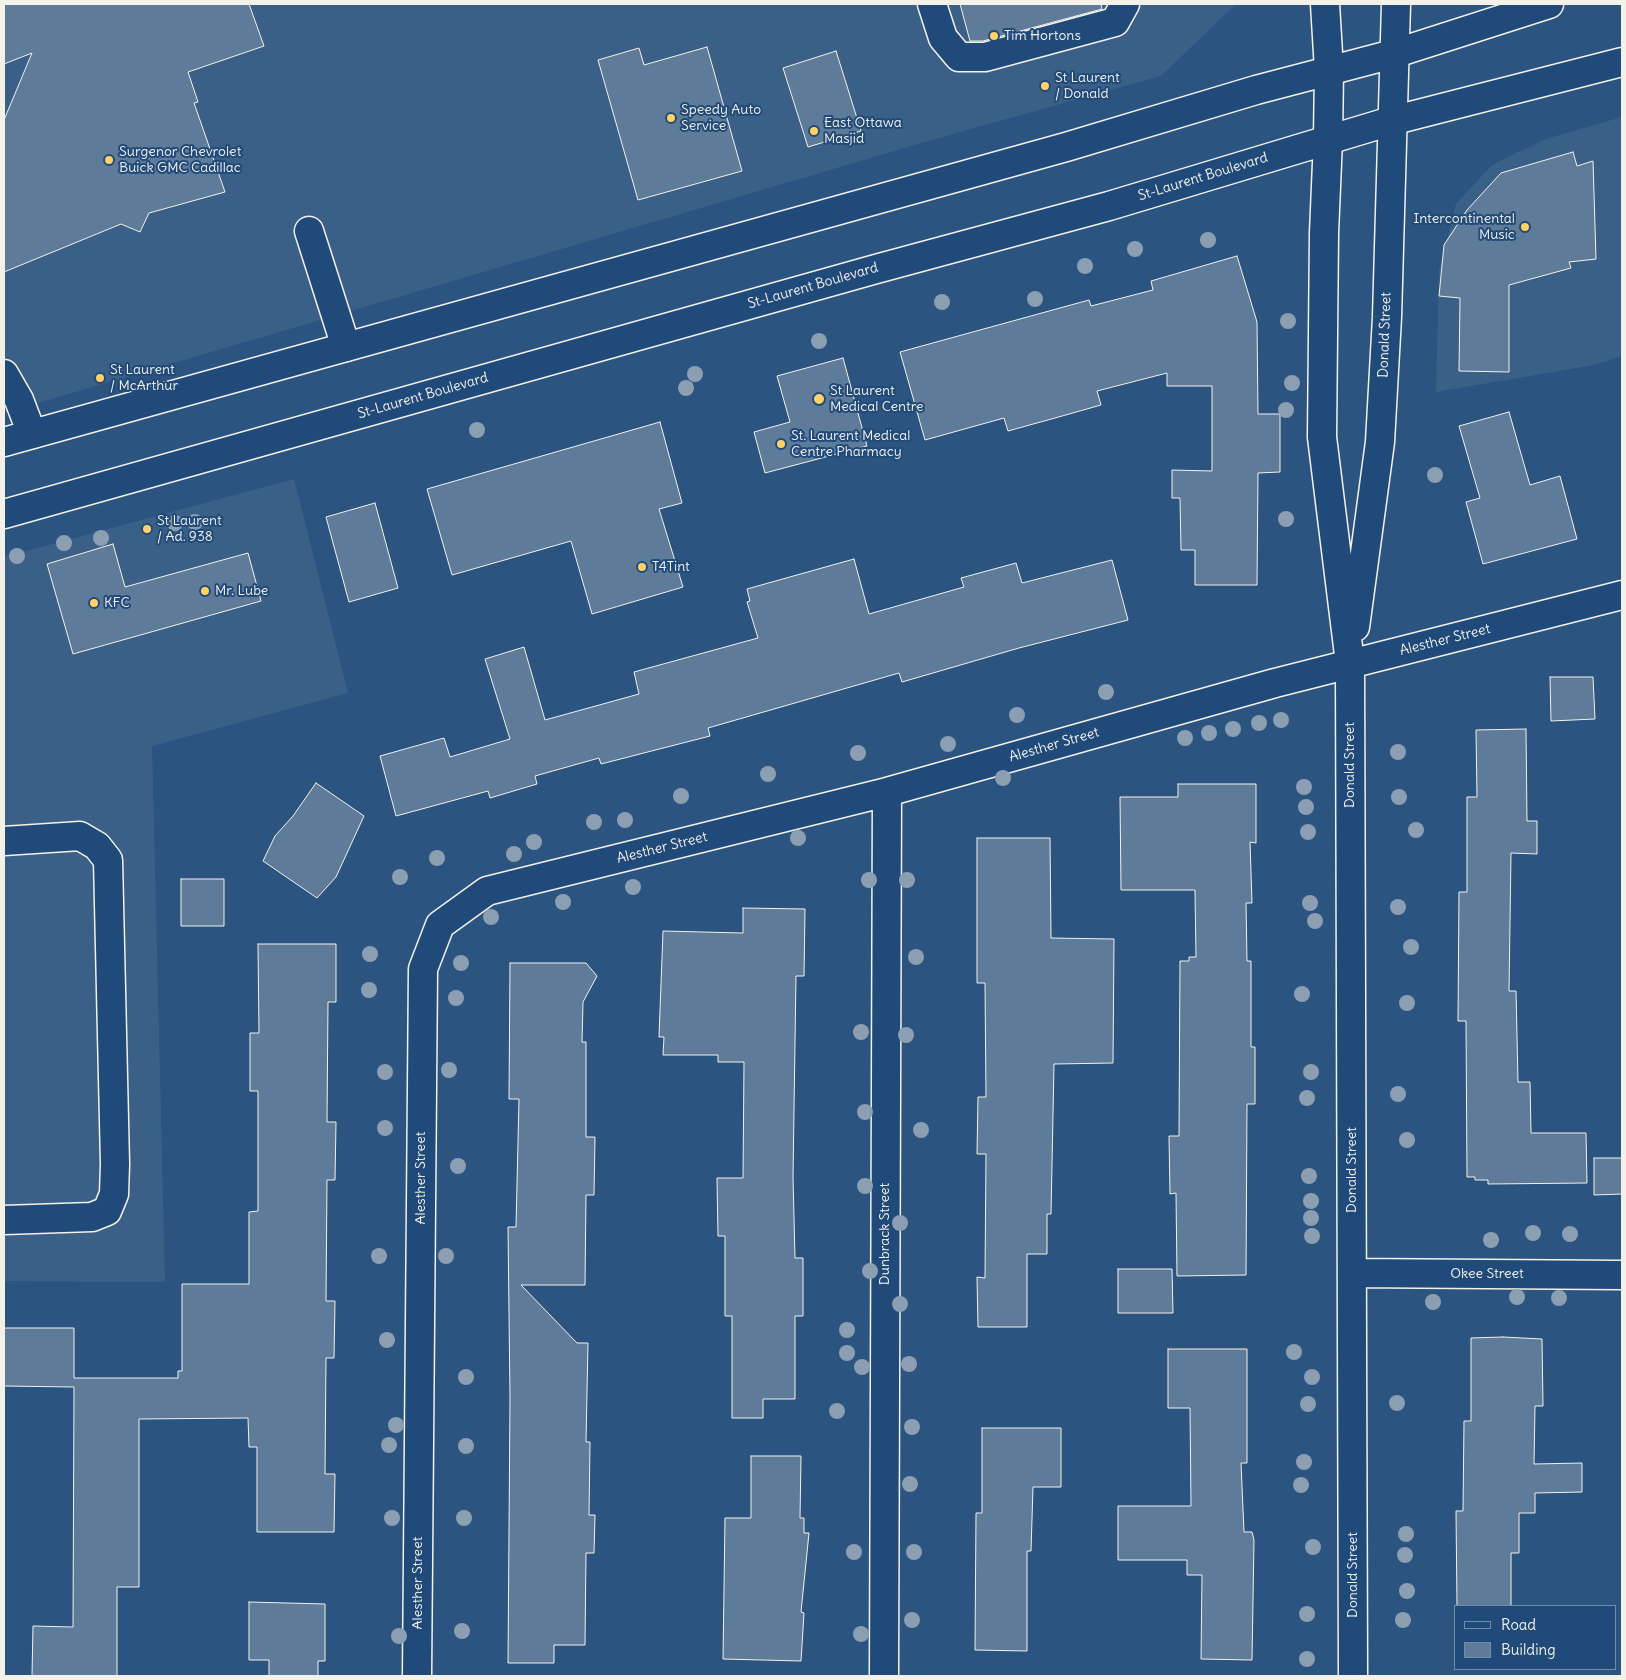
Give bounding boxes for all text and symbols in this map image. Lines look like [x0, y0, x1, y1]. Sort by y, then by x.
place label: Tim Hortons [1004, 28, 1081, 44]
marker: Tim Hortons [988, 30, 1000, 42]
place label: St Laurent / Donald [1055, 70, 1120, 102]
marker: St Laurent / Donald [1039, 80, 1051, 92]
place label: Speedy Auto Service [681, 102, 761, 134]
marker: Speedy Auto Service [665, 112, 677, 124]
place label: East Ottawa Masjid [824, 115, 902, 148]
marker: East Ottawa Masjid [808, 125, 820, 137]
place label: Surgenor Chevrolet Buick GMC Cadillac [119, 144, 241, 176]
street label: St-Laurent Boulevard [1136, 149, 1270, 205]
marker: Surgenor Chevrolet Buick GMC Cadillac [103, 154, 115, 166]
place label: Intercontinental Music [1413, 211, 1515, 243]
marker: Intercontinental Music [1519, 221, 1531, 233]
street label: St-Laurent Boulevard [746, 259, 880, 313]
street label: Donald Street [1375, 292, 1395, 378]
place label: St Laurent / McArthur [110, 362, 178, 394]
street label: St-Laurent Boulevard [356, 369, 490, 423]
marker: St Laurent / McArthur [94, 372, 106, 384]
place label: St Laurent Medical Centre [830, 383, 924, 416]
marker: St Laurent Medical Centre [812, 392, 826, 406]
place label: St. Laurent Medical Centre Pharmacy [791, 428, 910, 461]
marker: St. Laurent Medical Centre Pharmacy [775, 438, 787, 450]
place label: St Laurent / Ad. 938 [157, 513, 222, 546]
marker: St Laurent / Ad. 938 [141, 523, 153, 535]
place label: T4Tint [652, 559, 690, 575]
marker: T4Tint [636, 561, 648, 573]
place label: Mr. Lube [215, 583, 268, 599]
marker: Mr. Lube [199, 585, 211, 597]
place label: KFC [104, 595, 130, 611]
marker: KFC [88, 597, 100, 609]
street label: Alesther Street [1398, 621, 1492, 659]
street label: Donald Street [1342, 722, 1358, 808]
street label: Alesther Street [1007, 724, 1101, 766]
street label: Alesther Street [615, 829, 709, 867]
street label: Donald Street [1344, 1127, 1360, 1213]
street label: Alesther Street [413, 1132, 429, 1224]
street label: Dunbrack Street [877, 1183, 893, 1285]
street label: Okee Street [1450, 1266, 1524, 1282]
street label: Donald Street [1345, 1532, 1361, 1618]
street label: Alesther Street [410, 1537, 426, 1629]
legend [1454, 1605, 1616, 1670]
text: Road [1501, 1615, 1536, 1634]
text: Building [1501, 1640, 1556, 1659]

